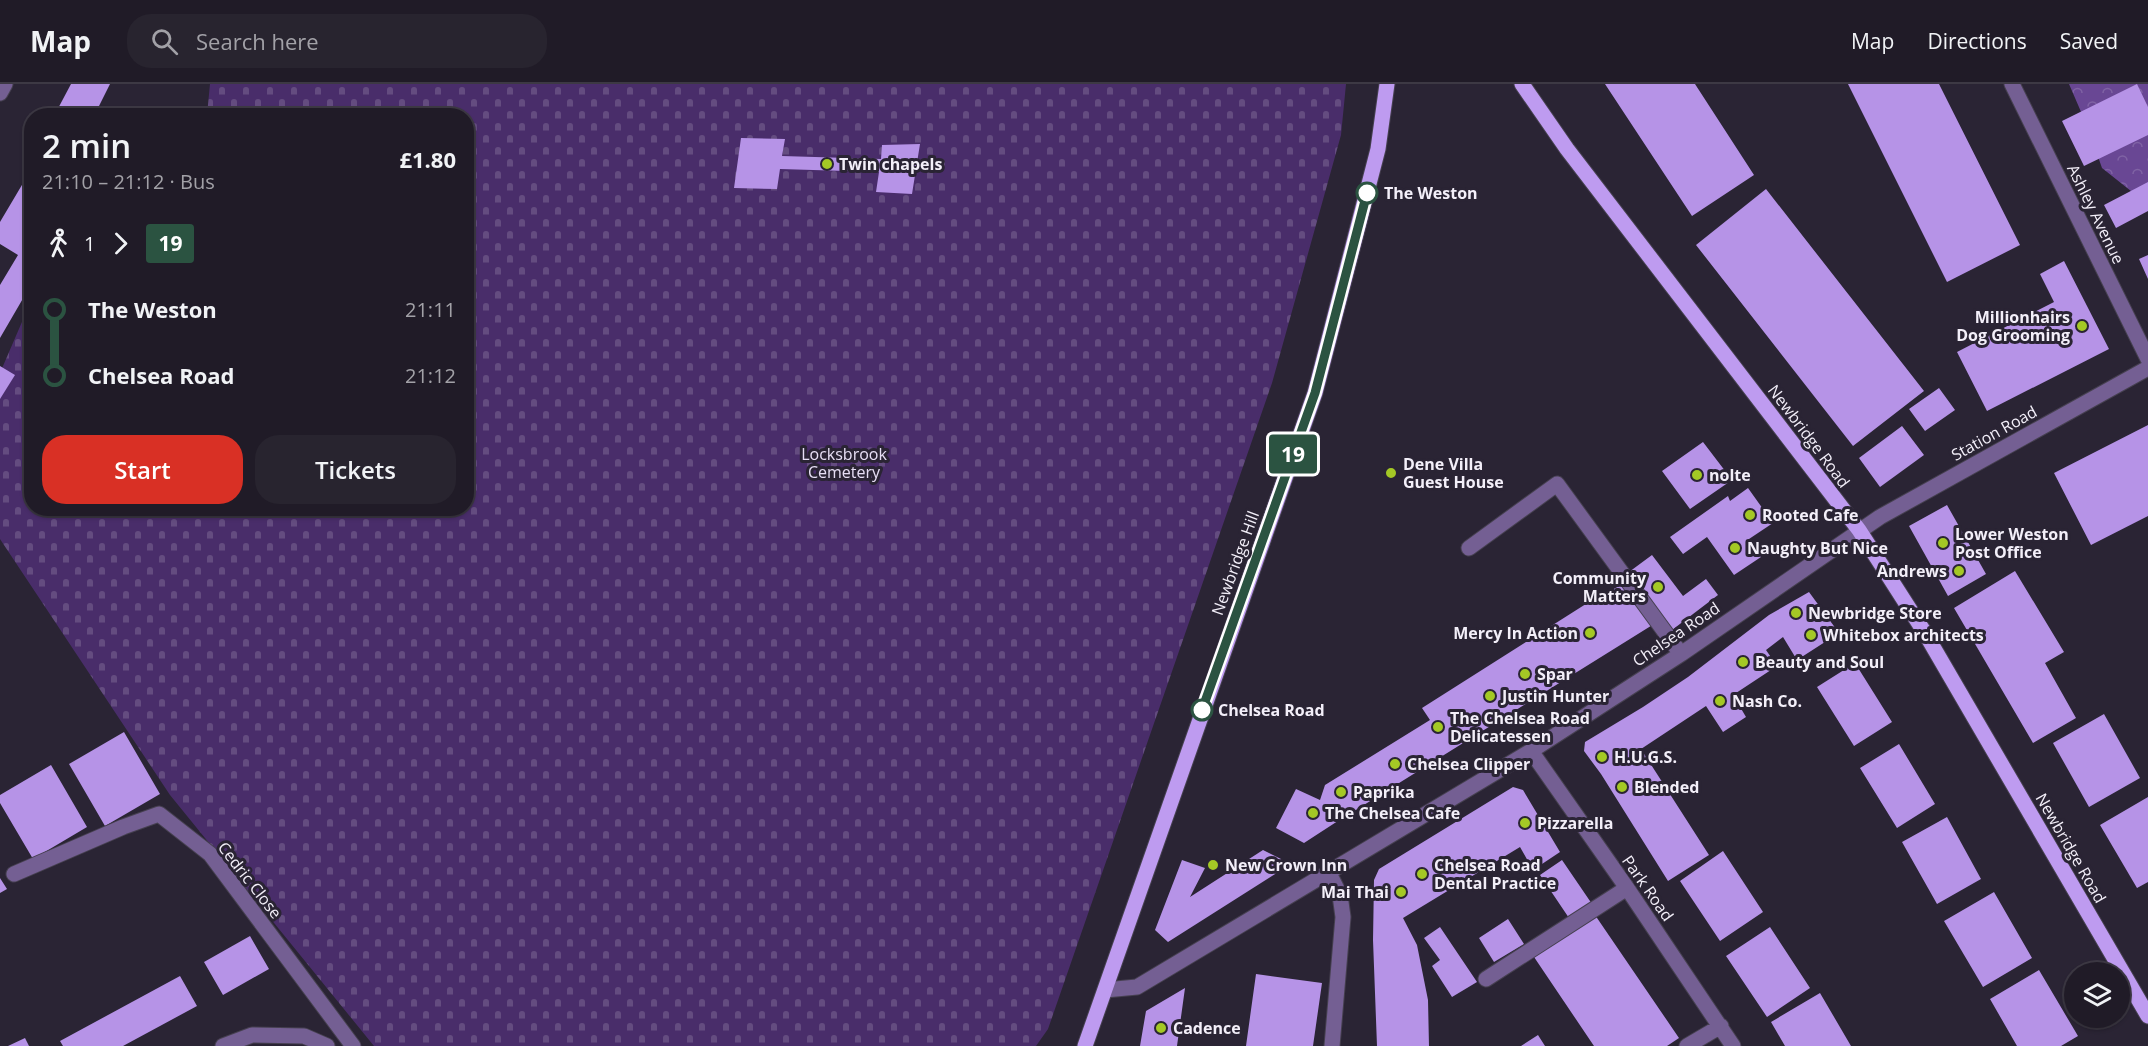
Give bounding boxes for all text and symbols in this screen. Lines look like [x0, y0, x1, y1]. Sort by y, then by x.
search box [127, 14, 547, 68]
text: Map [30, 22, 91, 60]
icon: search [148, 25, 181, 58]
text: Search here [196, 26, 319, 56]
text: Map [1851, 27, 1894, 55]
text: Directions [1927, 27, 2027, 55]
text: Saved [2060, 27, 2118, 55]
text: 2 min [42, 123, 131, 168]
text: £1.80 [399, 144, 456, 174]
place label: Twin chapels [839, 153, 942, 175]
marker: Twin chapels [820, 157, 834, 171]
street label: Ashley Avenue [2062, 160, 2130, 268]
text: 21:10 – 21:12 · Bus [42, 168, 215, 195]
marker: The Weston [1356, 182, 1378, 204]
place label: The Weston [1384, 182, 1478, 204]
icon: walk [42, 227, 75, 260]
icon: forward [104, 227, 137, 260]
text: 19 [158, 229, 182, 257]
text: 1 [84, 230, 95, 257]
text: The Weston [88, 294, 217, 324]
text: 21:11 [405, 296, 456, 323]
place label: Millionhairs Dog Grooming [1956, 306, 2070, 346]
marker: Millionhairs Dog Grooming [2075, 319, 2089, 333]
text: Chelsea Road [88, 360, 234, 390]
text: 21:12 [405, 362, 456, 389]
street label: Newbridge Road [1763, 380, 1855, 492]
street label: Station Road [1947, 400, 2041, 466]
line badge: 19 [1266, 434, 1320, 473]
button: Start [42, 435, 243, 504]
button: Tickets [255, 435, 456, 504]
text: 19 [1281, 440, 1305, 468]
park label: Locksbrook Cemetery [801, 443, 887, 483]
place label: Dene Villa Guest House [1403, 453, 1504, 493]
place label: nolte [1709, 464, 1751, 486]
marker: Dene Villa Guest House [1384, 466, 1398, 480]
marker: nolte [1690, 468, 1704, 482]
place label: Rooted Cafe [1762, 504, 1859, 526]
street label: Newbridge Hill [1206, 508, 1264, 618]
marker: Rooted Cafe [1743, 508, 1757, 522]
place label: Lower Weston Post Office [1955, 523, 2069, 563]
marker: Lower Weston Post Office [1936, 536, 1950, 550]
place label: Naughty But Nice [1747, 537, 1888, 559]
marker: Naughty But Nice [1728, 541, 1742, 555]
place label: Andrews [1877, 560, 1947, 582]
marker: Andrews [1952, 564, 1966, 578]
place label: Community Matters [1553, 567, 1647, 607]
marker: Community Matters [1651, 580, 1665, 594]
street label: Chelsea Road [1628, 597, 1724, 671]
place label: Newbridge Store [1808, 602, 1942, 624]
marker: Newbridge Store [1789, 606, 1803, 620]
place label: Mercy In Action [1453, 622, 1578, 644]
place label: Whitebox architects [1823, 624, 1984, 646]
marker: Mercy In Action [1583, 626, 1597, 640]
marker: Whitebox architects [1804, 628, 1818, 642]
place label: Beauty and Soul [1755, 651, 1884, 673]
marker: Beauty and Soul [1736, 655, 1750, 669]
place label: Spar [1537, 663, 1573, 685]
marker: Spar [1518, 667, 1532, 681]
place label: Justin Hunter [1500, 685, 1609, 707]
marker: Justin Hunter [1483, 689, 1497, 703]
place label: Nash Co. [1732, 690, 1802, 712]
marker: Nash Co. [1713, 694, 1727, 708]
marker: Chelsea Road [1191, 699, 1213, 721]
place label: Chelsea Road [1218, 699, 1325, 721]
place label: The Chelsea Road Delicatessen [1450, 707, 1590, 747]
marker: The Chelsea Road Delicatessen [1431, 720, 1445, 734]
place label: H.U.G.S. [1614, 746, 1677, 768]
marker: H.U.G.S. [1595, 750, 1609, 764]
place label: Chelsea Clipper [1407, 753, 1530, 775]
marker: Chelsea Clipper [1388, 757, 1402, 771]
place label: Blended [1634, 776, 1699, 798]
marker: Blended [1615, 780, 1629, 794]
place label: Paprika [1353, 781, 1415, 803]
marker: Paprika [1334, 785, 1348, 799]
street label: Newbridge Road [2031, 789, 2111, 907]
place label: The Chelsea Cafe [1325, 802, 1460, 824]
marker: The Chelsea Cafe [1306, 806, 1320, 820]
place label: Pizzarella [1537, 812, 1613, 834]
marker: Pizzarella [1518, 816, 1532, 830]
street label: Cedric Close [213, 837, 287, 923]
street label: Park Road [1617, 851, 1679, 925]
place label: New Crown Inn [1225, 854, 1347, 876]
place label: Chelsea Road Dental Practice [1434, 854, 1556, 894]
marker: New Crown Inn [1206, 858, 1220, 872]
marker: Chelsea Road Dental Practice [1415, 867, 1429, 881]
place label: Mai Thai [1321, 881, 1389, 903]
marker: Mai Thai [1394, 885, 1408, 899]
map controls [2064, 962, 2130, 1028]
button: layers [2064, 962, 2130, 1028]
place label: Cadence [1173, 1017, 1241, 1039]
marker: Cadence [1154, 1021, 1168, 1035]

